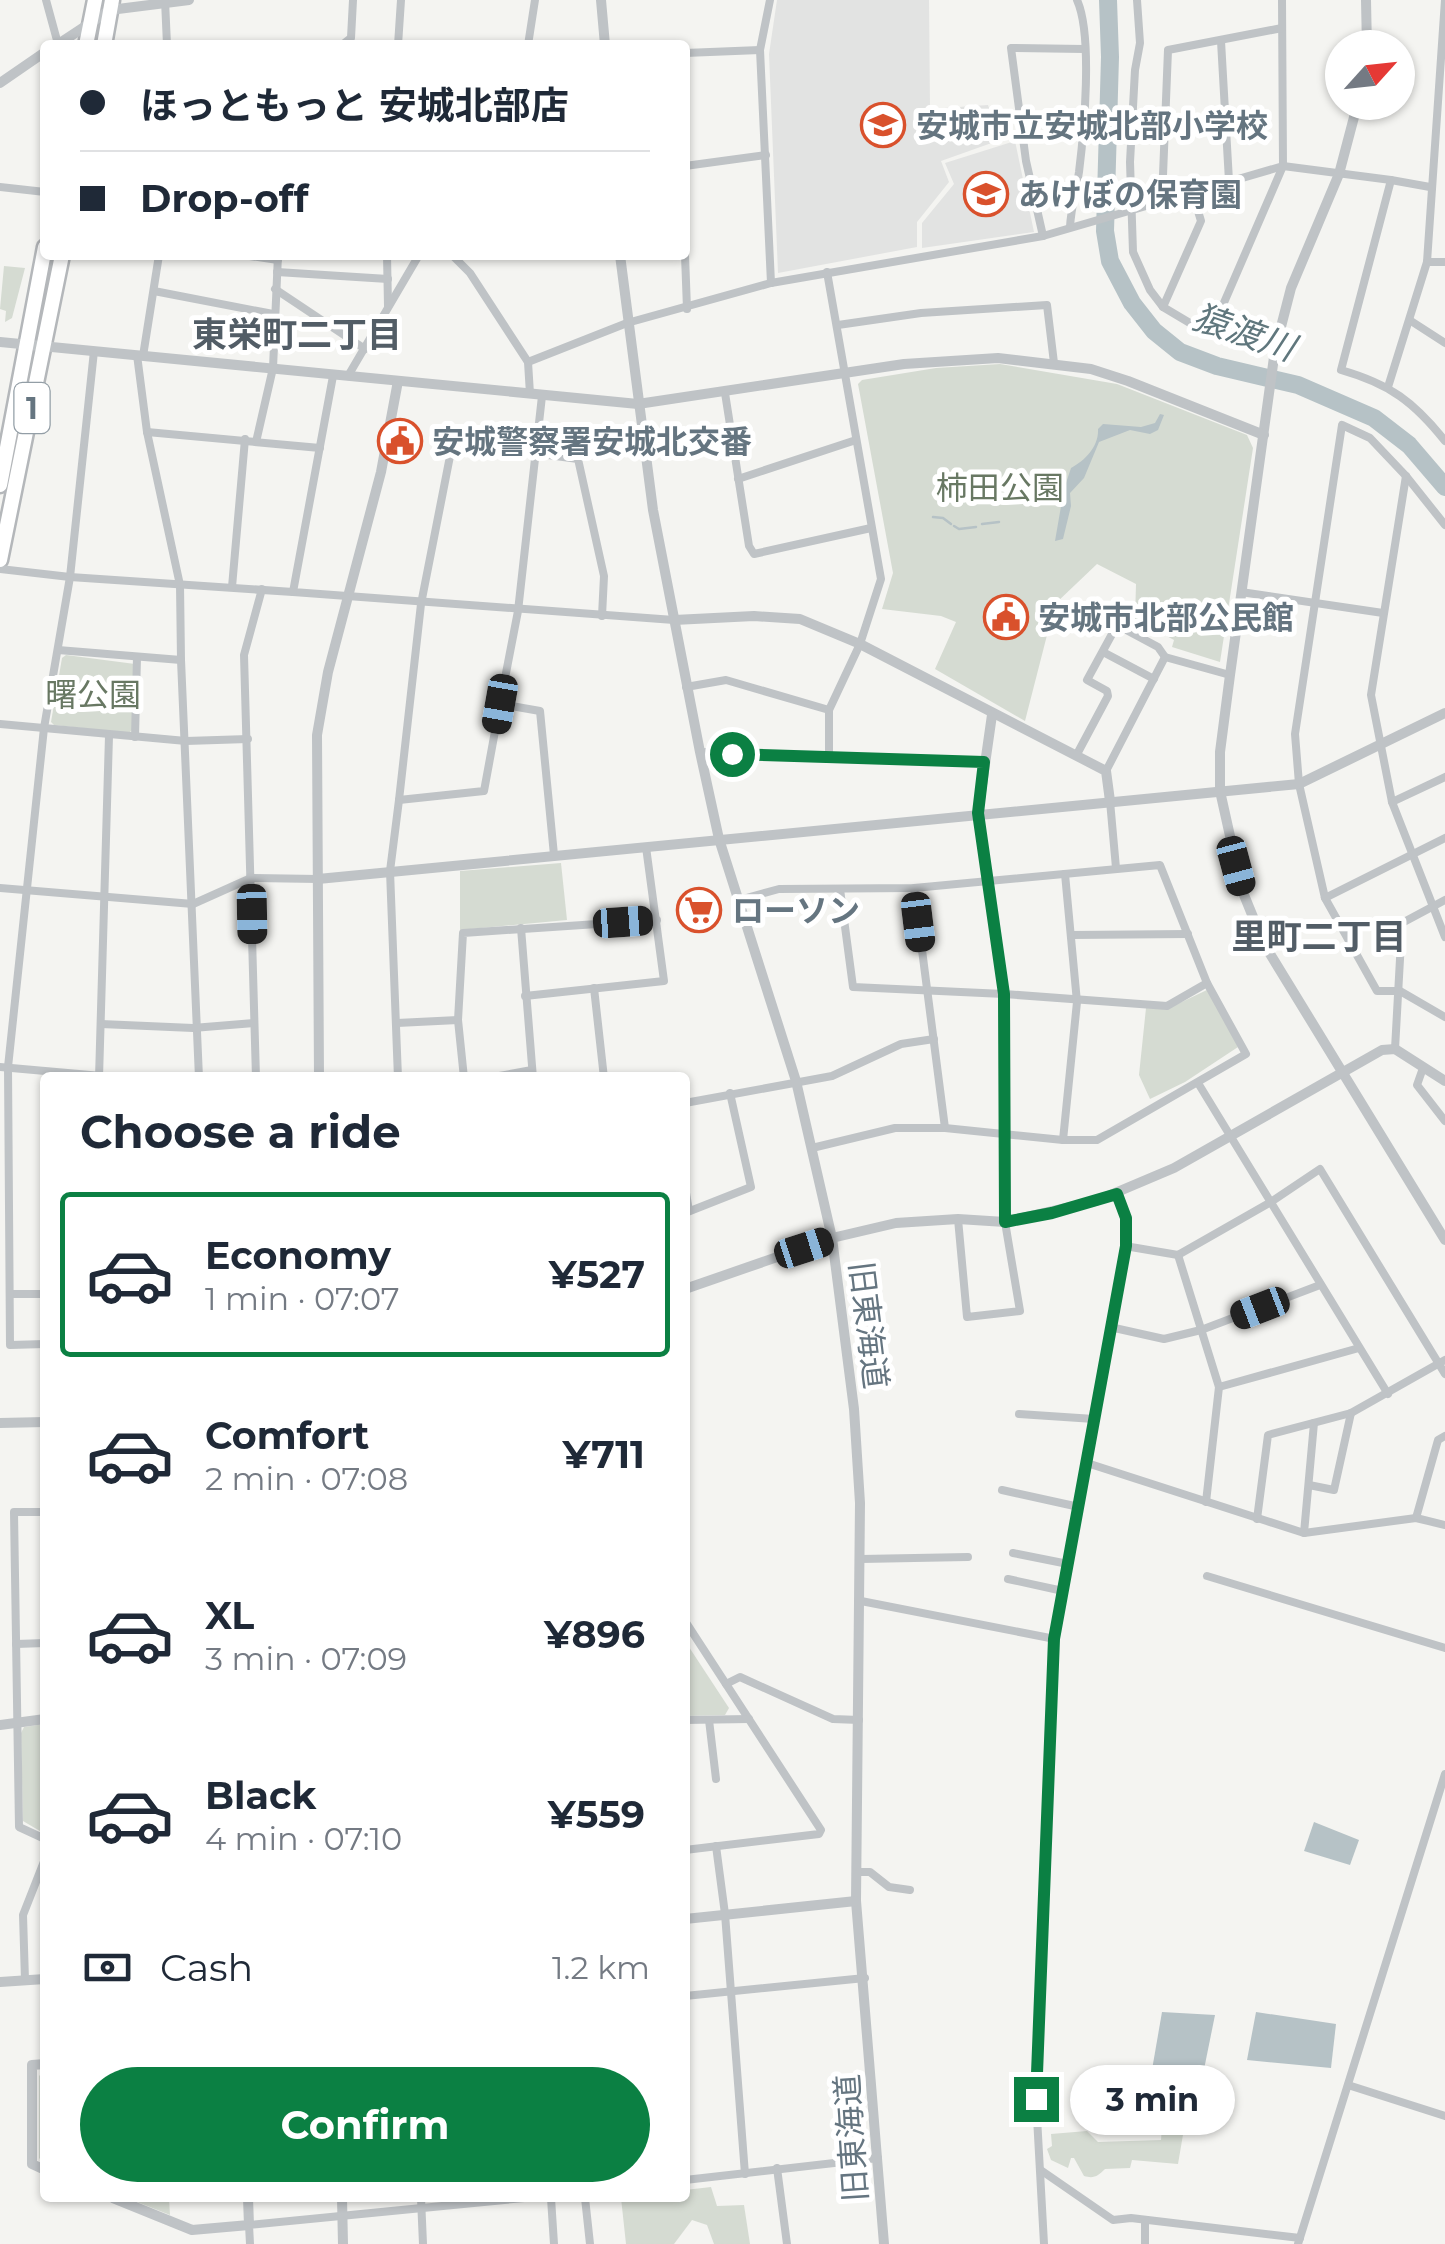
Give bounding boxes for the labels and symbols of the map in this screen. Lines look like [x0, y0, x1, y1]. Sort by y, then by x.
north arrow [1325, 30, 1415, 120]
school or university icon: 安城市立安城北部小学校 [860, 102, 906, 148]
place label: 安城市立安城北部小学校 [916, 106, 1268, 145]
school or university icon: あけぼの保育園 [963, 171, 1009, 217]
place label: あけぼの保育園 [1018, 175, 1242, 214]
water label: 猿渡川 [1187, 295, 1304, 371]
district label: 東栄町二丁目 [192, 313, 402, 356]
road number: 1 [15, 383, 50, 433]
public building icon: 安城警察署安城北交番 [377, 418, 423, 464]
place label: 安城警察署安城北交番 [432, 422, 752, 461]
park label: 柿田公園 [936, 468, 1064, 507]
public building icon: 安城市北部公民館 [983, 594, 1029, 640]
place label: 安城市北部公民館 [1038, 598, 1294, 637]
car [480, 672, 520, 736]
park label: 曙公園 [45, 675, 141, 714]
route start [710, 732, 755, 777]
car [1214, 833, 1258, 899]
car [236, 884, 268, 944]
supermarket icon: ローソン [676, 887, 722, 933]
car [899, 890, 937, 954]
place label: ローソン [732, 891, 860, 930]
car [592, 905, 654, 939]
district label: 里町二丁目 [1231, 915, 1407, 958]
car [771, 1224, 837, 1272]
street label: 旧東海道 [842, 1259, 896, 1391]
car [1227, 1283, 1293, 1333]
callout: 3 min [1071, 2064, 1236, 2134]
street label: 旧東海道 [827, 2073, 875, 2203]
route end [1014, 2077, 1059, 2122]

